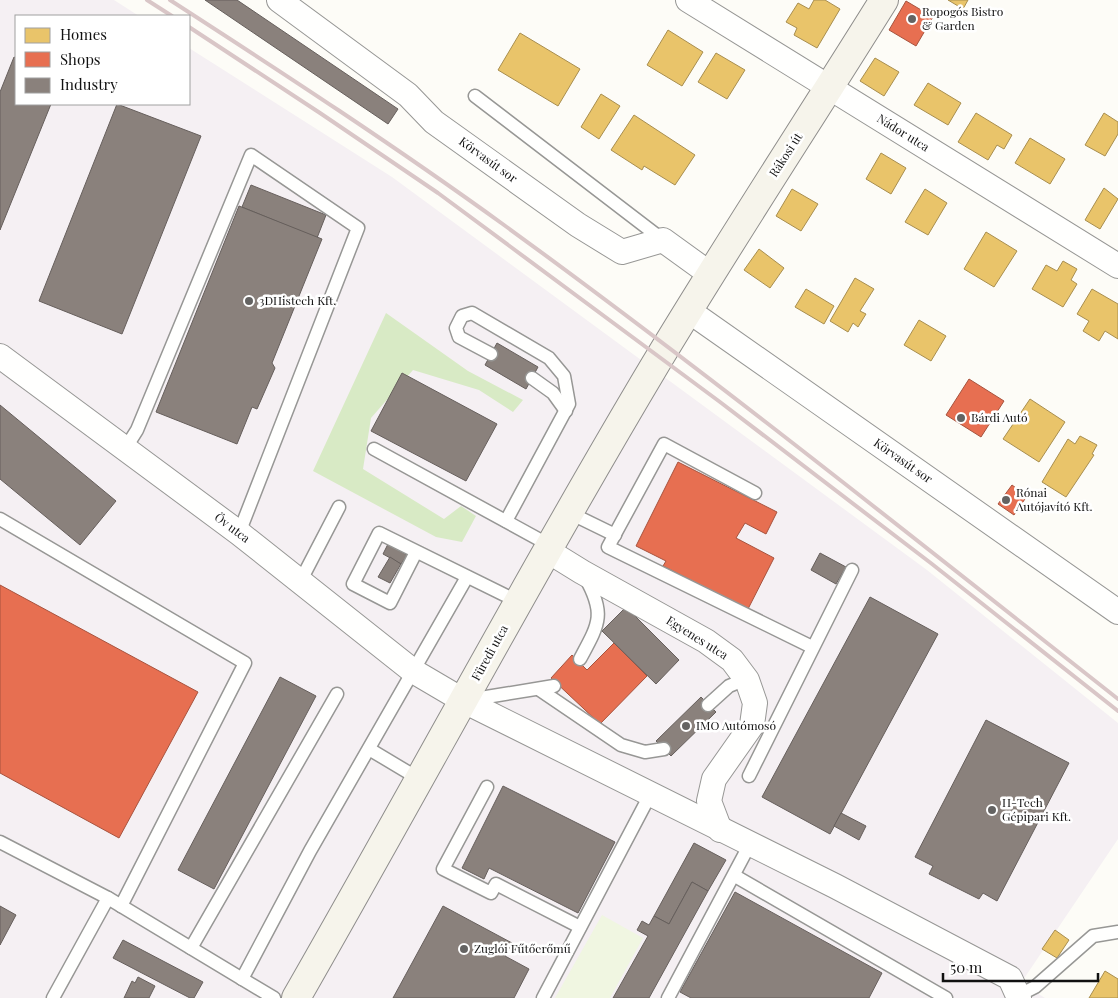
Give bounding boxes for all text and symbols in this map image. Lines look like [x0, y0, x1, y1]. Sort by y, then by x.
place label: Ropogós Bistro & Garden [922, 3, 1004, 33]
marker: Ropogós Bistro & Garden [906, 13, 918, 25]
legend [15, 15, 190, 105]
text: Homes [60, 24, 107, 44]
text: Shops [60, 49, 101, 69]
text: Industry [60, 74, 118, 94]
street label: Nádor utca [874, 110, 933, 155]
street label: Rákosi út [765, 129, 806, 180]
street label: Körvasút sor [456, 133, 521, 186]
place label: 3DHistech Kft. [259, 292, 336, 308]
marker: 3DHistech Kft. [243, 295, 255, 307]
place label: Bárdi Autó [971, 409, 1028, 425]
marker: Bárdi Autó [955, 412, 967, 424]
street label: Körvasút sor [871, 434, 937, 487]
place label: Rónai Autójavító Kft. [1015, 484, 1092, 514]
marker: Rónai Autójavító Kft. [1000, 494, 1012, 506]
street label: Öv utca [212, 509, 254, 546]
street label: Egyenes utca [664, 612, 732, 663]
street label: Füredi utca [467, 622, 511, 683]
place label: IMO Autómosó [696, 717, 776, 733]
marker: IMO Autómosó [680, 720, 692, 732]
place label: H-Tech Gépipari Kft. [1002, 794, 1071, 824]
marker: H-Tech Gépipari Kft. [986, 804, 998, 816]
place label: Zuglói Fűtőerőmű [474, 940, 571, 956]
marker: Zuglói Fűtőerőmű [458, 943, 470, 955]
scale bar [943, 950, 1098, 982]
text: 50 m [950, 957, 983, 977]

